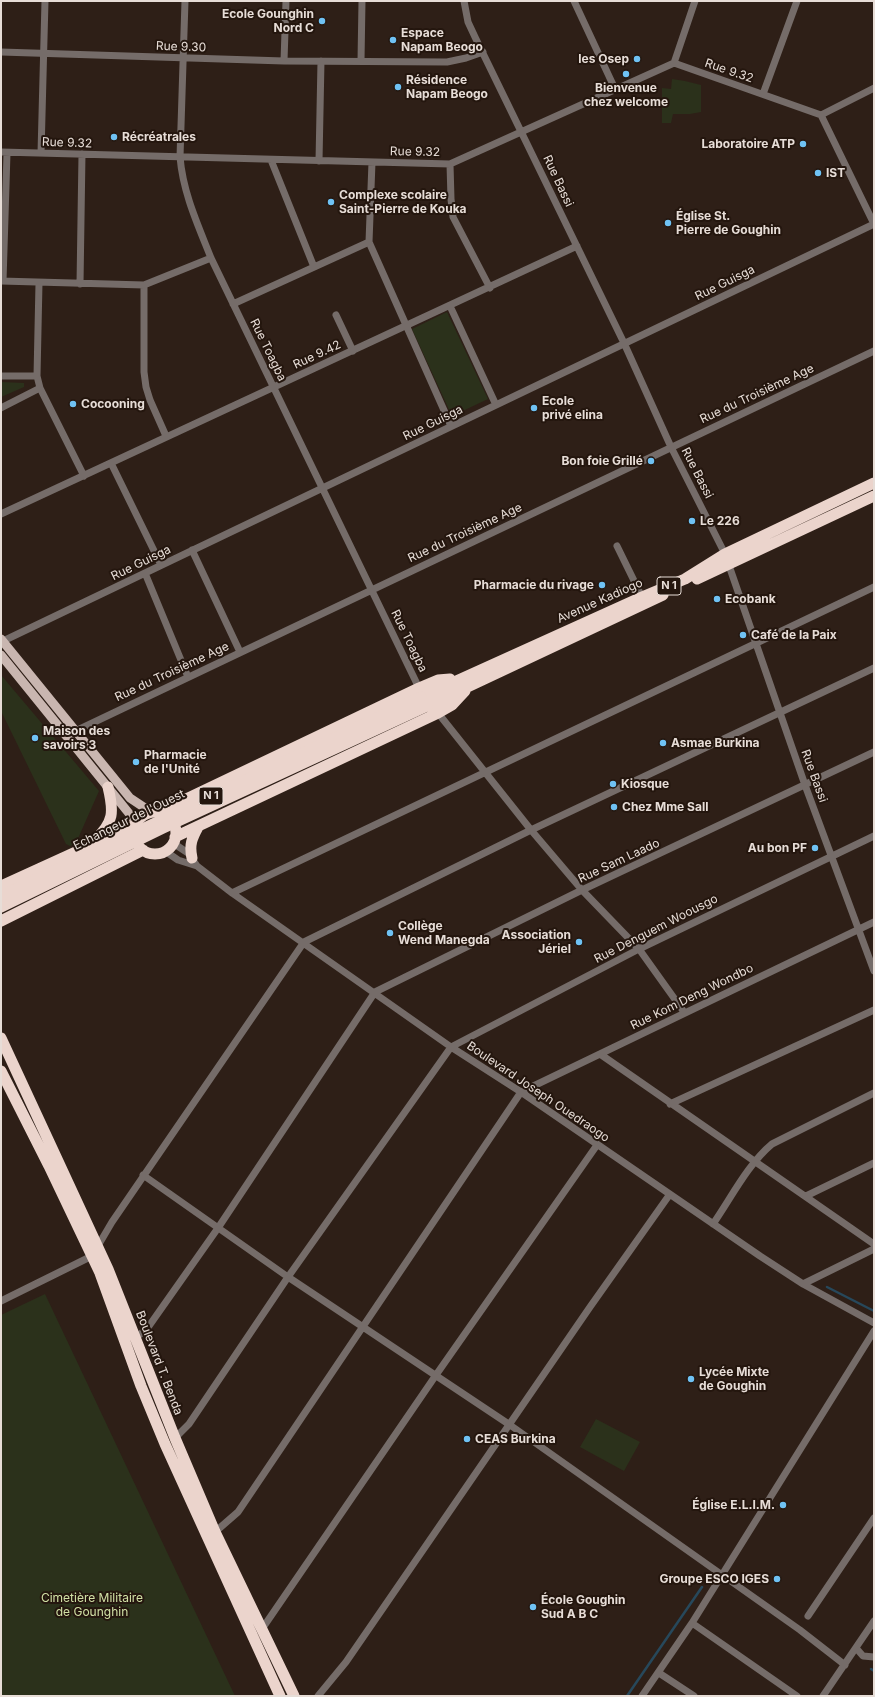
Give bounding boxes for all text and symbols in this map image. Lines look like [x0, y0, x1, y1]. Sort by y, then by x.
place label: Ecole Gounghin Nord C [222, 7, 314, 35]
marker: Ecole Gounghin Nord C [317, 16, 327, 26]
place label: Espace Napam Beogo [401, 26, 483, 54]
marker: Espace Napam Beogo [388, 35, 398, 45]
street label: Rue 9.30 [156, 39, 206, 55]
place label: les Osep [578, 52, 629, 66]
marker: les Osep [632, 54, 642, 64]
street label: Rue 9.32 [703, 56, 755, 86]
marker: Bienvenue chez welcome [621, 69, 631, 79]
place label: Résidence Napam Beogo [406, 73, 488, 101]
place label: Bienvenue chez welcome [584, 81, 668, 109]
marker: Résidence Napam Beogo [393, 82, 403, 92]
place label: Récréatrales [122, 130, 196, 144]
marker: Récréatrales [109, 132, 119, 142]
street label: Rue 9.32 [42, 135, 92, 151]
place label: Laboratoire ATP [701, 137, 795, 151]
marker: Laboratoire ATP [798, 139, 808, 149]
street label: Rue 9.32 [390, 144, 440, 160]
street label: Rue Bassi [540, 153, 576, 209]
place label: IST [826, 166, 845, 180]
marker: IST [813, 168, 823, 178]
place label: Complexe scolaire Saint-Pierre de Kouka [339, 188, 467, 216]
marker: Complexe scolaire Saint-Pierre de Kouka [326, 197, 336, 207]
place label: Église St. Pierre de Goughin [676, 209, 781, 237]
marker: Église St. Pierre de Goughin [663, 218, 673, 228]
street label: Rue Guisga [693, 262, 757, 304]
street label: Rue Toagba [247, 316, 289, 384]
street label: Rue 9.42 [291, 338, 343, 372]
street label: Rue du Troisième Age [698, 361, 816, 427]
place label: Ecole privé elina [542, 394, 603, 422]
place label: Cocooning [81, 397, 145, 411]
marker: Cocooning [68, 399, 78, 409]
street label: Rue Guisga [401, 402, 465, 444]
marker: Ecole privé elina [529, 403, 539, 413]
street label: Rue Bassi [678, 445, 716, 501]
place label: Bon foie Grillé [561, 454, 643, 468]
marker: Bon foie Grillé [646, 456, 656, 466]
street label: Rue du Troisième Age [406, 500, 524, 566]
place label: Le 226 [700, 514, 740, 528]
marker: Le 226 [687, 516, 697, 526]
street label: Rue Guisga [109, 542, 173, 584]
street label: Avenue Kadiogo [555, 576, 645, 626]
road number: N 1 [657, 577, 681, 595]
place label: Pharmacie du rivage [474, 578, 594, 592]
marker: Pharmacie du rivage [597, 580, 607, 590]
place label: Ecobank [725, 592, 776, 606]
marker: Ecobank [712, 594, 722, 604]
street label: Rue Toagba [388, 607, 430, 675]
place label: Café de la Paix [751, 628, 837, 642]
marker: Café de la Paix [738, 630, 748, 640]
street label: Rue du Troisième Age [113, 639, 231, 705]
place label: Maison des savoirs 3 [43, 724, 110, 752]
marker: Maison des savoirs 3 [30, 733, 40, 743]
place label: Asmae Burkina [671, 736, 760, 750]
marker: Asmae Burkina [658, 738, 668, 748]
place label: Pharmacie de l'Unité [144, 748, 207, 776]
street label: Rue Bassi [798, 748, 830, 804]
marker: Pharmacie de l'Unité [131, 757, 141, 767]
place label: Kiosque [621, 777, 669, 791]
marker: Kiosque [608, 779, 618, 789]
street label: Echangeur de l'Ouest [71, 787, 187, 853]
road number: N 1 [199, 787, 223, 805]
place label: Chez Mme Sall [622, 800, 708, 814]
marker: Chez Mme Sall [609, 802, 619, 812]
street label: Rue Sam Laado [576, 836, 662, 886]
place label: Au bon PF [748, 841, 807, 855]
marker: Au bon PF [810, 843, 820, 853]
street label: Rue Denguem Woousgo [592, 892, 720, 966]
place label: Collège Wend Manegda [398, 919, 490, 947]
marker: Collège Wend Manegda [385, 928, 395, 938]
place label: Association Jériel [502, 928, 571, 956]
marker: Association Jériel [574, 937, 584, 947]
street label: Rue Kom Deng Wondbo [628, 961, 756, 1033]
street label: Boulevard Joseph Ouedraogo [464, 1039, 612, 1145]
street label: Boulevard T. Benda [132, 1309, 186, 1417]
place label: Lycée Mixte de Goughin [699, 1365, 769, 1393]
marker: Lycée Mixte de Goughin [686, 1374, 696, 1384]
place label: CEAS Burkina [475, 1432, 556, 1446]
marker: CEAS Burkina [462, 1434, 472, 1444]
place label: Église E.L.I.M. [692, 1498, 775, 1512]
marker: Église E.L.I.M. [778, 1500, 788, 1510]
place label: Groupe ESCO IGES [659, 1572, 769, 1586]
marker: Groupe ESCO IGES [772, 1574, 782, 1584]
park label: Cimetière Militaire de Gounghin [41, 1591, 143, 1619]
place label: École Goughin Sud A B C [541, 1593, 626, 1621]
marker: École Goughin Sud A B C [528, 1602, 538, 1612]

